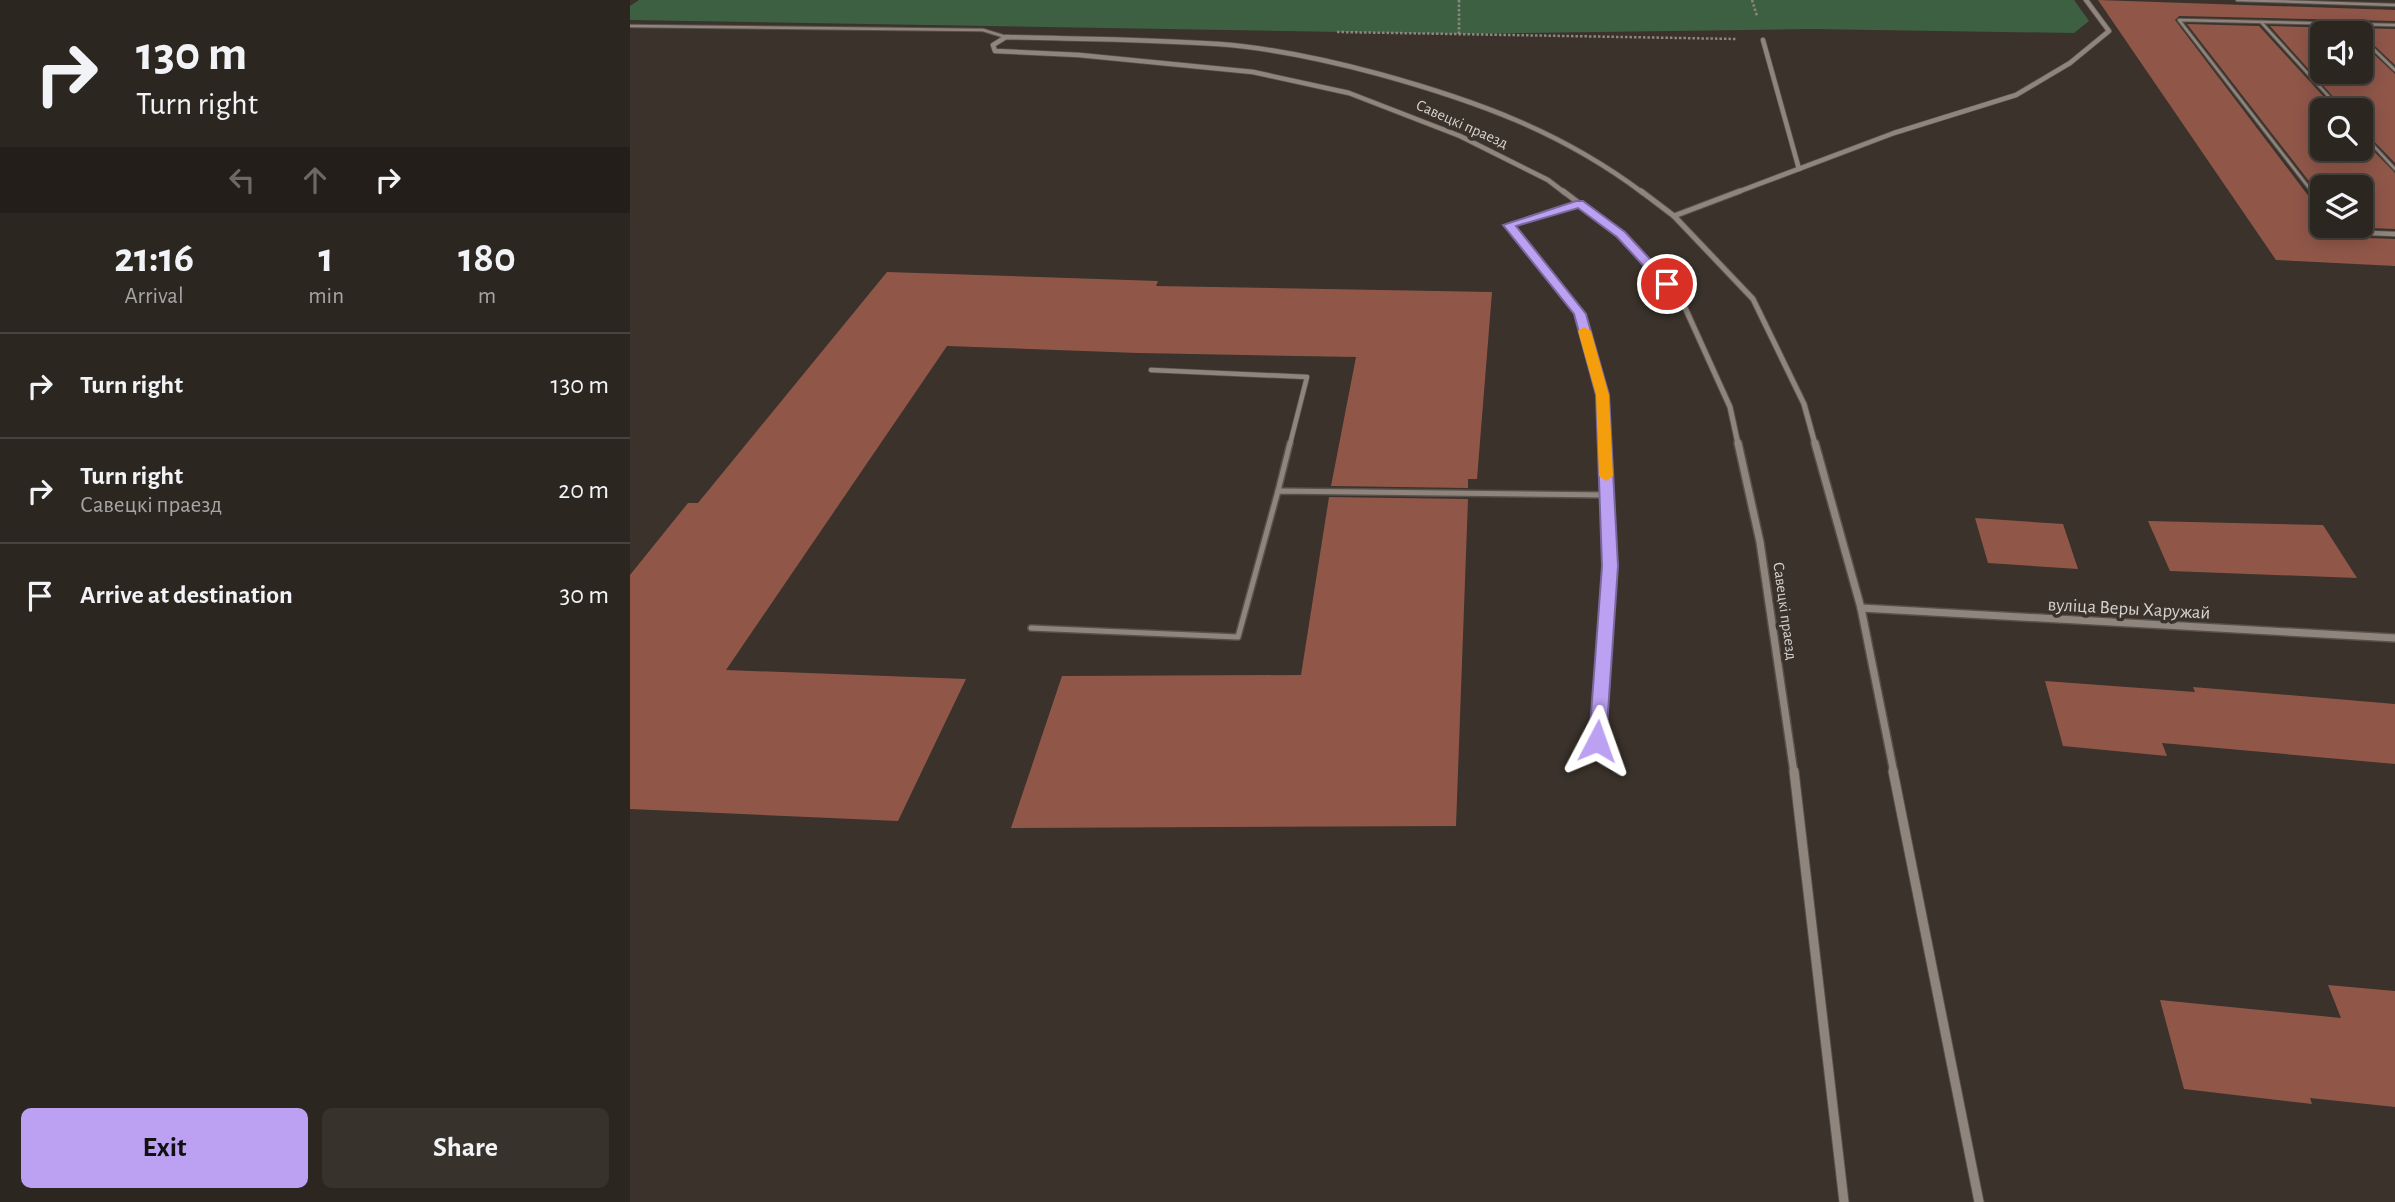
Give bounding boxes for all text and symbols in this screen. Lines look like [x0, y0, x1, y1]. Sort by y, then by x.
map controls [2310, 21, 2373, 238]
button: sound [2310, 21, 2373, 84]
icon: right [21, 28, 112, 119]
text: 130 m [136, 30, 247, 79]
text: Turn right [136, 88, 258, 120]
street label: Савецкі праезд [1414, 97, 1510, 151]
button: search [2310, 98, 2373, 161]
icon: left [223, 161, 261, 199]
icon: ahead [296, 161, 334, 199]
icon: right [369, 161, 407, 199]
button: layers [2310, 175, 2373, 238]
text: 21:16 [114, 237, 194, 279]
text: 1 [319, 237, 334, 279]
text: 180 [458, 237, 516, 279]
pin [1637, 254, 1697, 314]
icon: arrive [1648, 265, 1686, 303]
text: Arrival [125, 285, 184, 308]
text: min [308, 285, 344, 308]
text: m [478, 285, 496, 308]
icon: right [21, 367, 59, 405]
text: Turn right [80, 372, 183, 398]
text: 130 m [551, 372, 609, 398]
text: Turn right [80, 463, 183, 489]
icon: right [21, 472, 59, 510]
text: 20 m [558, 477, 609, 503]
text: Савецкі праезд [80, 494, 222, 517]
street label: Савецкі праезд [1770, 561, 1800, 661]
icon: arrive [21, 577, 59, 615]
text: Arrive at destination [80, 582, 293, 608]
text: 30 m [559, 582, 609, 608]
street label: вуліца Веры Харужай [2047, 595, 2211, 623]
position arrow [1560, 704, 1634, 778]
button: Exit [21, 1108, 308, 1188]
button: Share [322, 1108, 609, 1188]

